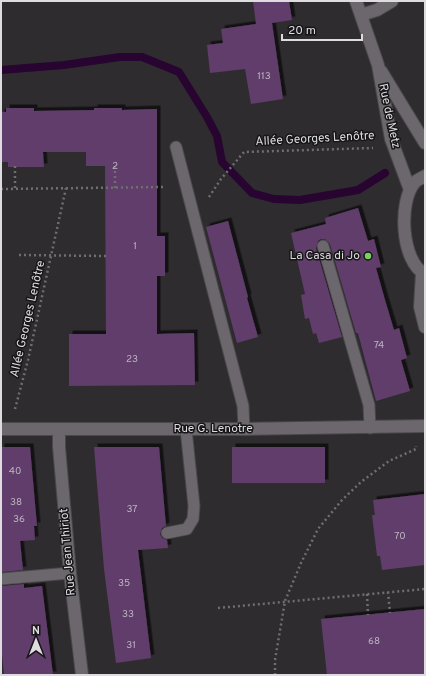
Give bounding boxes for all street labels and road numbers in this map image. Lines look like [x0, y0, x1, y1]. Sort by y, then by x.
street label: Rue de Metz [374, 82, 404, 150]
street label: Allée Georges Lenôtre [255, 128, 375, 150]
street label: Allée Georges Lenôtre [7, 259, 49, 379]
street label: Rue G. Lenotre [173, 421, 253, 437]
street label: Rue Jean Thiriot [56, 508, 80, 596]

